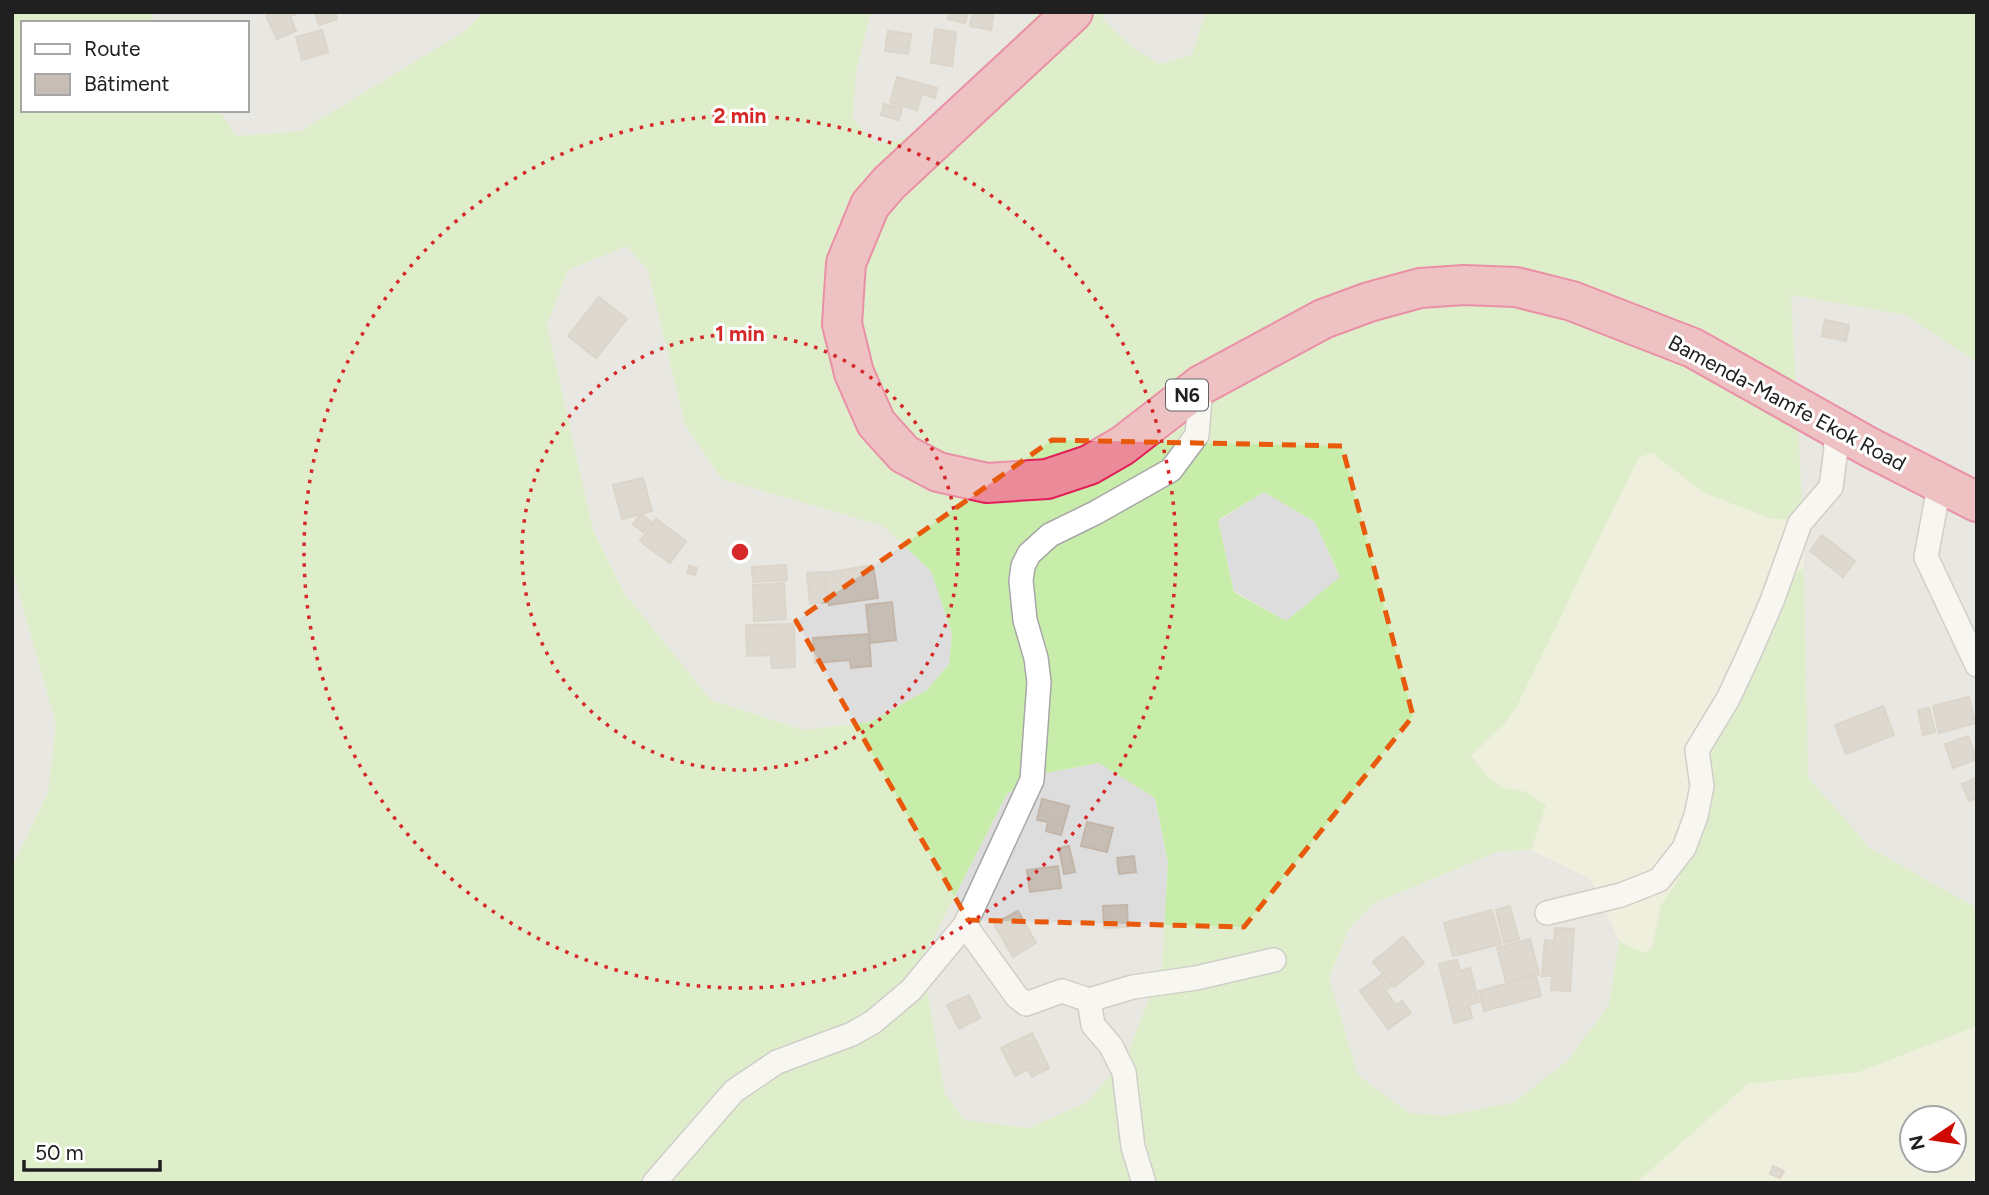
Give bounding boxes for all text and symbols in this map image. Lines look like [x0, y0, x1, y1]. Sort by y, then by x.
legend [21, 21, 248, 112]
text: Route [84, 36, 140, 61]
text: Bâtiment [84, 71, 169, 96]
text: 2 min [714, 103, 766, 128]
text: 1 min [715, 321, 765, 346]
street label: Bamenda-Mamfe Ekok Road [1664, 329, 1910, 476]
road number: N6 [1166, 380, 1208, 410]
centre of rings [728, 540, 752, 564]
north arrow [1898, 1104, 1968, 1174]
scale bar [24, 1128, 161, 1172]
text: N [1904, 1133, 1930, 1152]
text: 50 m [35, 1140, 84, 1165]

